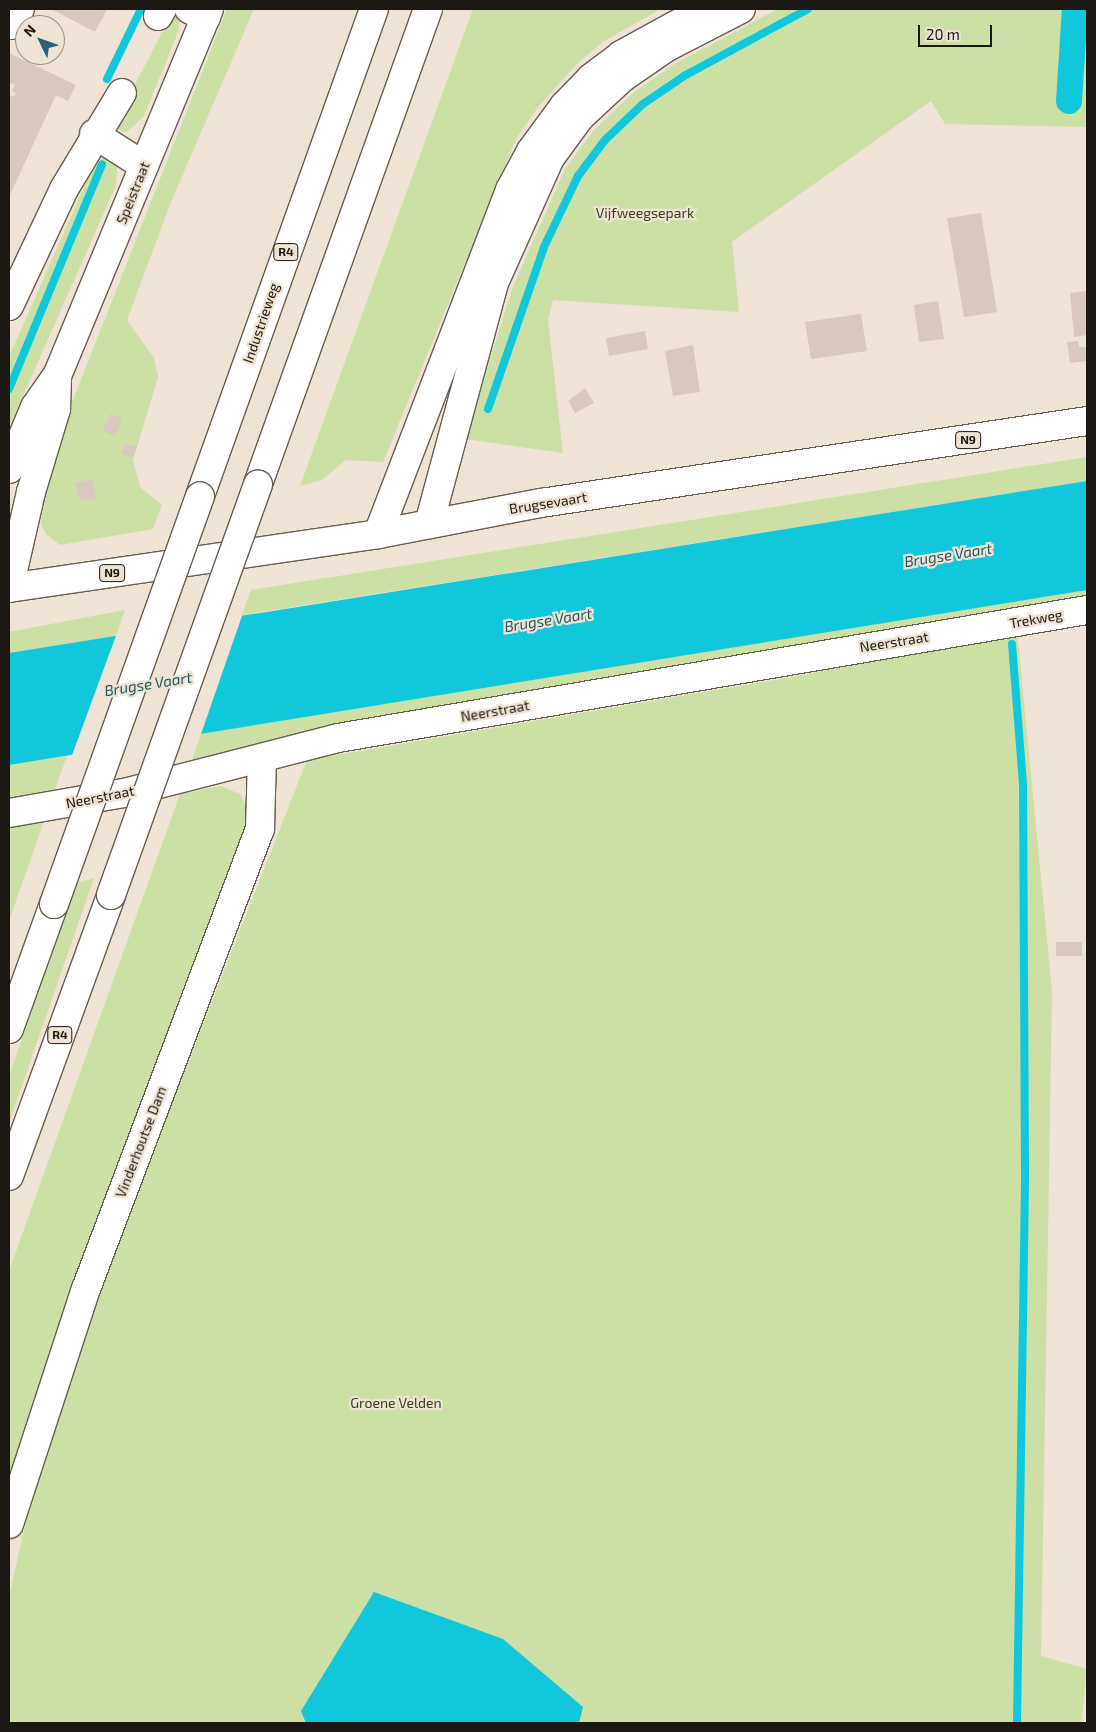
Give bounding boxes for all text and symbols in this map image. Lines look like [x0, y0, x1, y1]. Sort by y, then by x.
north arrow [15, 15, 65, 65]
scale bar [921, 15, 995, 47]
text: N [20, 21, 39, 40]
text: 20 m [926, 25, 960, 43]
street label: Speistraat [113, 159, 153, 227]
park label: Vijfweegsepark [596, 205, 694, 221]
road number: R4 [272, 242, 300, 262]
street label: Industrieweg [239, 281, 283, 365]
road number: N9 [954, 430, 982, 450]
street label: Brugsevaart [508, 489, 588, 517]
water label: Brugse Vaart [903, 539, 993, 571]
road number: N9 [98, 564, 126, 582]
water label: Brugse Vaart [503, 604, 593, 636]
street label: Trekweg [1008, 606, 1064, 632]
street label: Neerstraat [858, 628, 930, 656]
water label: Brugse Vaart [103, 668, 193, 700]
street label: Neerstraat [459, 697, 531, 725]
street label: Neerstraat [64, 782, 136, 812]
road number: R4 [46, 1026, 74, 1044]
street label: Vinderhoutse Dam [112, 1084, 170, 1200]
park label: Groene Velden [350, 1395, 442, 1411]

